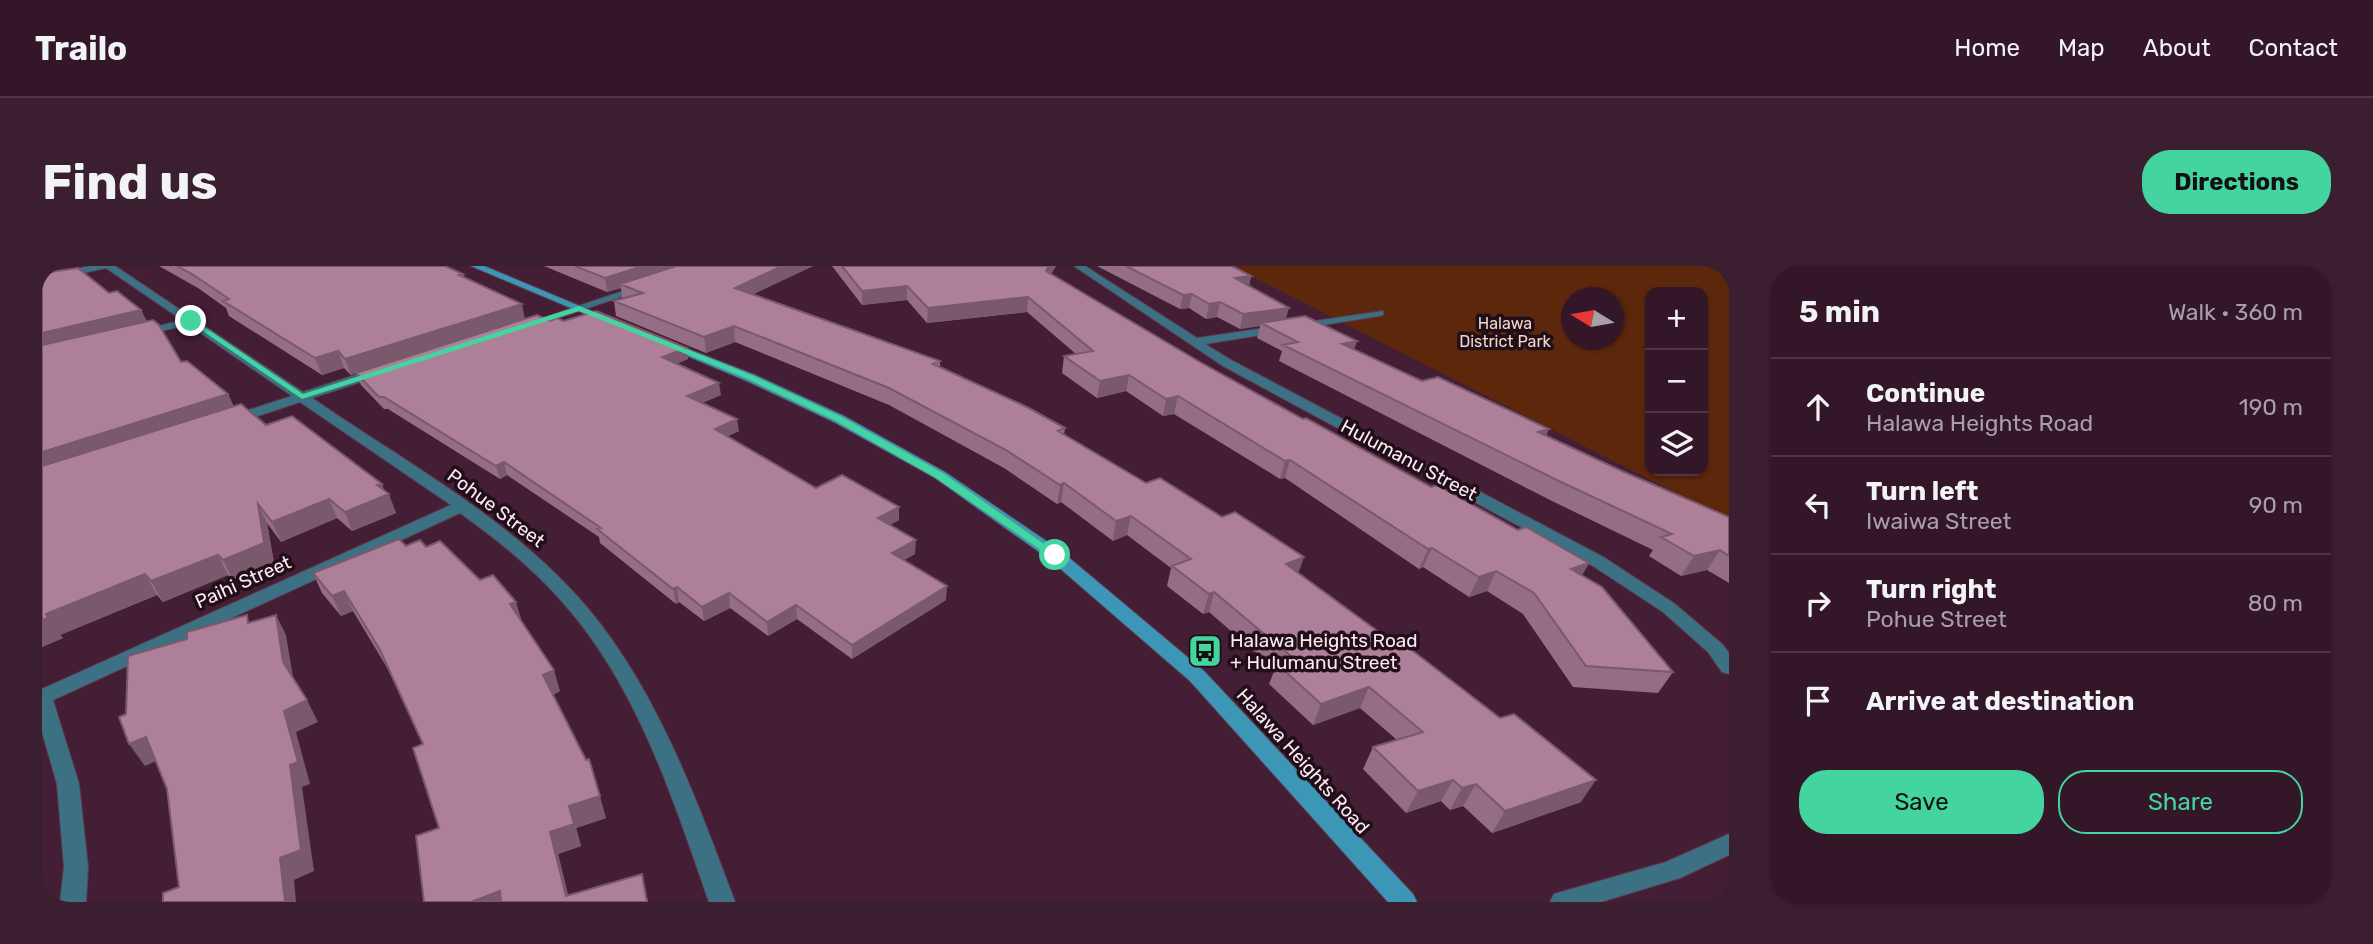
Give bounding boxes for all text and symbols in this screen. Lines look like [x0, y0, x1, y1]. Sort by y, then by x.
text: Trailo [35, 29, 127, 68]
text: Home [1954, 34, 2020, 62]
text: Map [2058, 34, 2105, 62]
text: About [2143, 34, 2211, 62]
text: Contact [2249, 34, 2338, 62]
button: Directions [2142, 150, 2331, 214]
text: Find us [42, 153, 218, 211]
north arrow [1561, 287, 1624, 350]
map controls [1645, 287, 1708, 476]
button: + [1645, 287, 1708, 350]
text: 5 min [1799, 294, 1880, 330]
text: Walk · 360 m [2168, 298, 2303, 326]
route end [175, 305, 206, 336]
park label: Halawa District Park [1459, 314, 1552, 351]
button: − [1645, 350, 1708, 413]
text: Continue [1866, 378, 1985, 409]
icon: ahead [1799, 388, 1837, 426]
text: 190 m [2239, 393, 2303, 421]
text: Halawa Heights Road [1866, 409, 2093, 437]
button: layers [1645, 413, 1708, 476]
street label: Hulumanu Street [1337, 414, 1482, 506]
street label: Pohue Street [443, 464, 550, 552]
text: Turn left [1866, 476, 1978, 507]
icon: left [1799, 486, 1837, 524]
text: 90 m [2249, 491, 2303, 519]
text: Iwaiwa Street [1866, 507, 2012, 535]
route start [1039, 539, 1070, 570]
street label: Paihi Street [191, 550, 295, 613]
text: Turn right [1866, 574, 1996, 605]
icon: right [1799, 584, 1837, 622]
text: 80 m [2248, 589, 2303, 617]
text: Pohue Street [1866, 605, 2007, 633]
place label: Halawa Heights Road + Hulumanu Street [1230, 629, 1418, 674]
bus stop icon: Halawa Heights Road + Hulumanu Street [1186, 632, 1224, 670]
icon: arrive [1799, 682, 1837, 720]
street label: Halawa Heights Road [1232, 684, 1374, 838]
text: Arrive at destination [1866, 686, 2134, 717]
button: Save [1799, 770, 2044, 834]
button: Share [2058, 770, 2303, 834]

